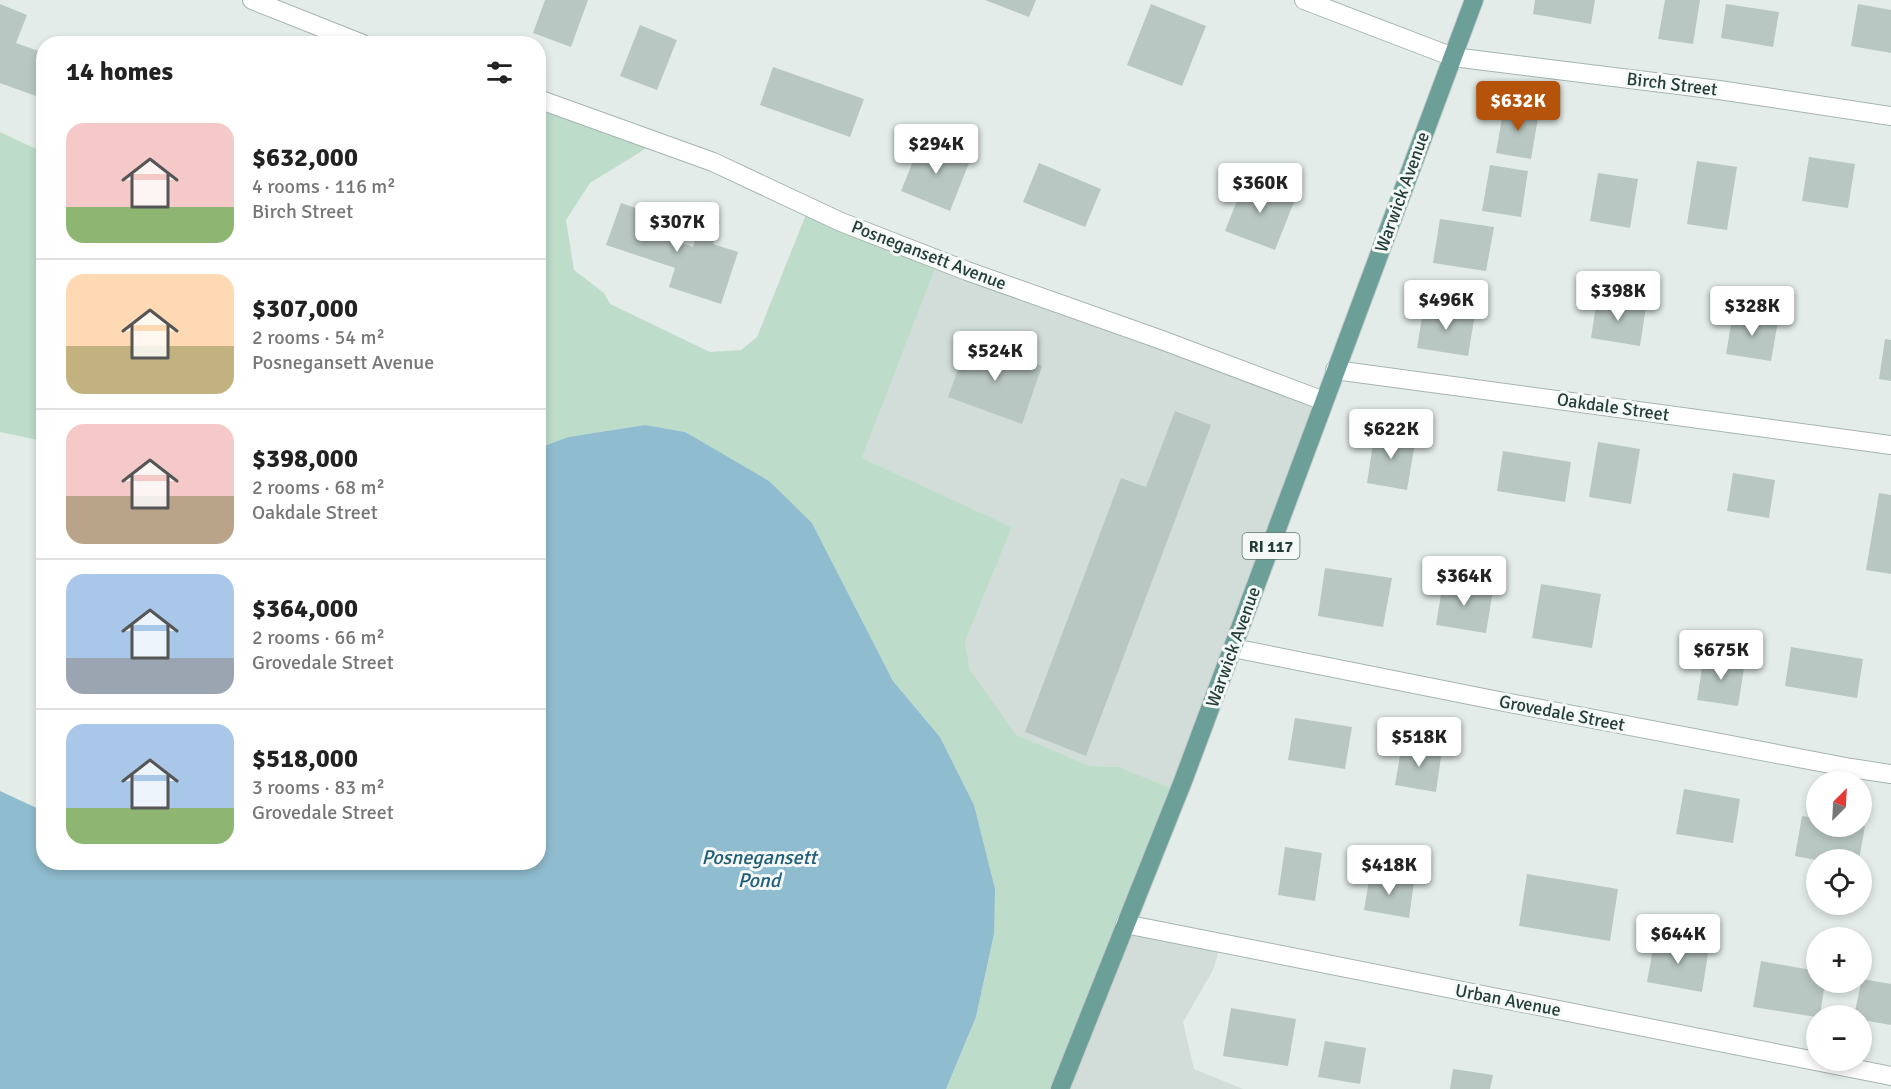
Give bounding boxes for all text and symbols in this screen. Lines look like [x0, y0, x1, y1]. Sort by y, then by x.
text: 14 homes [66, 56, 173, 88]
icon: filters [483, 56, 516, 89]
street label: Birch Street [1625, 68, 1719, 100]
pin: $632K [1476, 81, 1560, 132]
text: $632K [1490, 88, 1546, 113]
pin: $294K [894, 124, 978, 175]
street label: Warwick Avenue [1370, 129, 1434, 255]
text: $294K [908, 131, 964, 156]
text: $632,000 [252, 142, 358, 174]
icon: home [114, 147, 186, 219]
pin: $360K [1218, 163, 1302, 214]
text: $360K [1232, 170, 1288, 195]
text: 4 rooms · 116 m² [252, 174, 396, 199]
text: Birch Street [252, 199, 353, 224]
pin: $307K [635, 202, 719, 253]
text: $307K [649, 209, 705, 234]
street label: Posnegansett Avenue [849, 215, 1009, 295]
pin: $398K [1576, 271, 1660, 322]
text: $398K [1590, 278, 1646, 303]
pin: $496K [1404, 280, 1488, 331]
pin: $328K [1710, 286, 1794, 337]
text: $496K [1418, 287, 1474, 312]
text: $307,000 [252, 293, 358, 325]
text: $328K [1724, 293, 1780, 318]
icon: home [114, 298, 186, 370]
text: 2 rooms · 54 m² [252, 325, 385, 350]
pin: $524K [953, 331, 1037, 382]
text: $524K [967, 338, 1023, 363]
text: Posnegansett Avenue [252, 350, 434, 375]
street label: Oakdale Street [1555, 388, 1671, 426]
pin: $622K [1349, 409, 1433, 460]
text: $622K [1363, 416, 1419, 441]
text: $398,000 [252, 443, 358, 475]
icon: home [114, 448, 186, 520]
text: 2 rooms · 68 m² [252, 475, 385, 500]
text: Oakdale Street [252, 500, 378, 525]
road number: RI 117 [1242, 533, 1300, 559]
pin: $364K [1422, 556, 1506, 607]
text: $364K [1436, 563, 1492, 588]
street label: Warwick Avenue [1201, 584, 1265, 710]
text: $364,000 [252, 593, 358, 625]
icon: home [114, 598, 186, 670]
text: 2 rooms · 66 m² [252, 625, 385, 650]
pin: $675K [1679, 630, 1763, 681]
text: $675K [1693, 637, 1749, 662]
text: Grovedale Street [252, 650, 394, 675]
street label: Grovedale Street [1497, 690, 1627, 736]
pin: $518K [1377, 717, 1461, 768]
text: $518K [1391, 724, 1447, 749]
text: $518,000 [252, 743, 358, 775]
icon: home [114, 748, 186, 820]
north arrow [1806, 771, 1872, 837]
map controls [1806, 771, 1872, 1071]
text: 3 rooms · 83 m² [252, 775, 385, 800]
text: Grovedale Street [252, 800, 394, 825]
water label: Posnegansett Pond [701, 845, 819, 893]
pin: $418K [1347, 845, 1431, 896]
button: locate [1806, 849, 1872, 915]
text: $418K [1361, 852, 1417, 877]
pin: $644K [1636, 914, 1720, 965]
text: $644K [1650, 921, 1706, 946]
button: + [1806, 927, 1872, 993]
street label: Urban Avenue [1453, 979, 1563, 1021]
button: − [1806, 1005, 1872, 1071]

